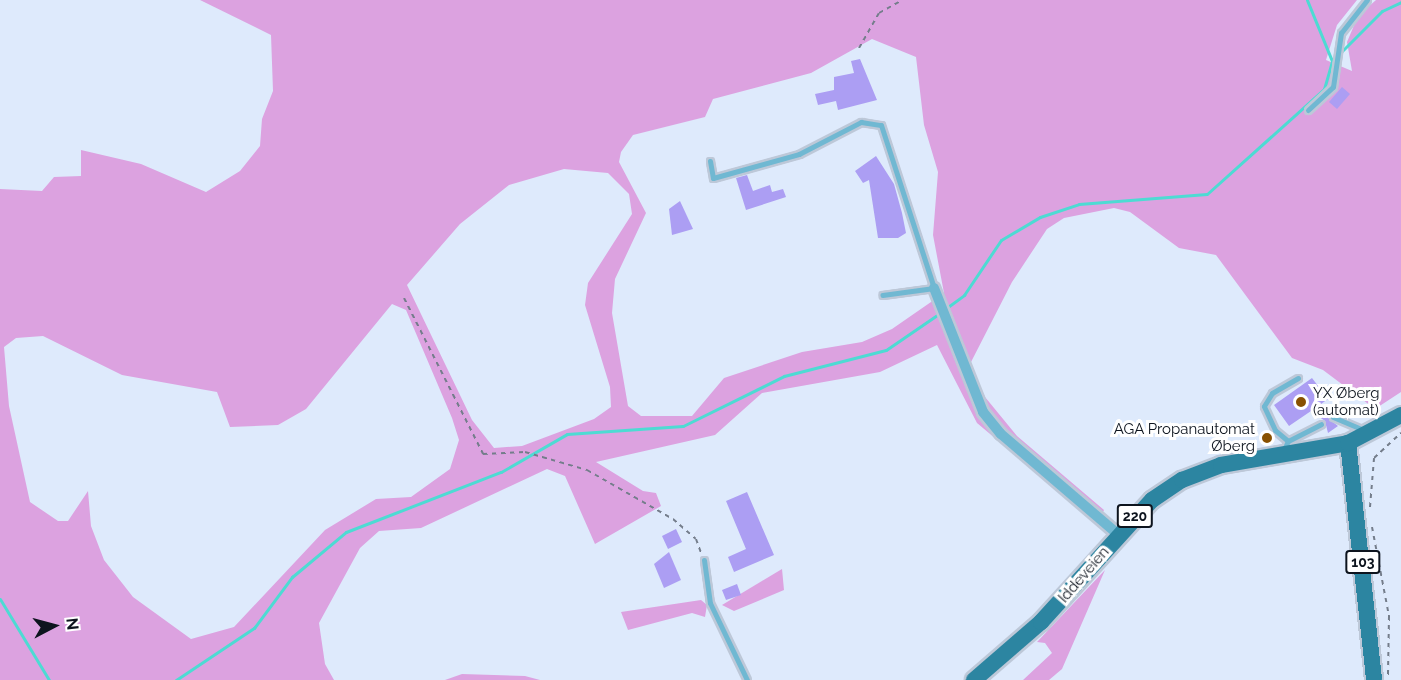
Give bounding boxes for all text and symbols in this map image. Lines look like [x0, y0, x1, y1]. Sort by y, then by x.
place label: YX Øberg (automat) [1313, 384, 1380, 419]
marker: YX Øberg (automat) [1294, 395, 1308, 409]
place label: AGA Propanautomat Øberg [1113, 420, 1255, 455]
marker: AGA Propanautomat Øberg [1260, 431, 1274, 445]
road number: 220 [1116, 505, 1154, 527]
street label: Iddeveien [1055, 543, 1113, 607]
road number: 103 [1345, 551, 1381, 573]
north arrow [24, 596, 84, 656]
text: N [62, 617, 82, 631]

